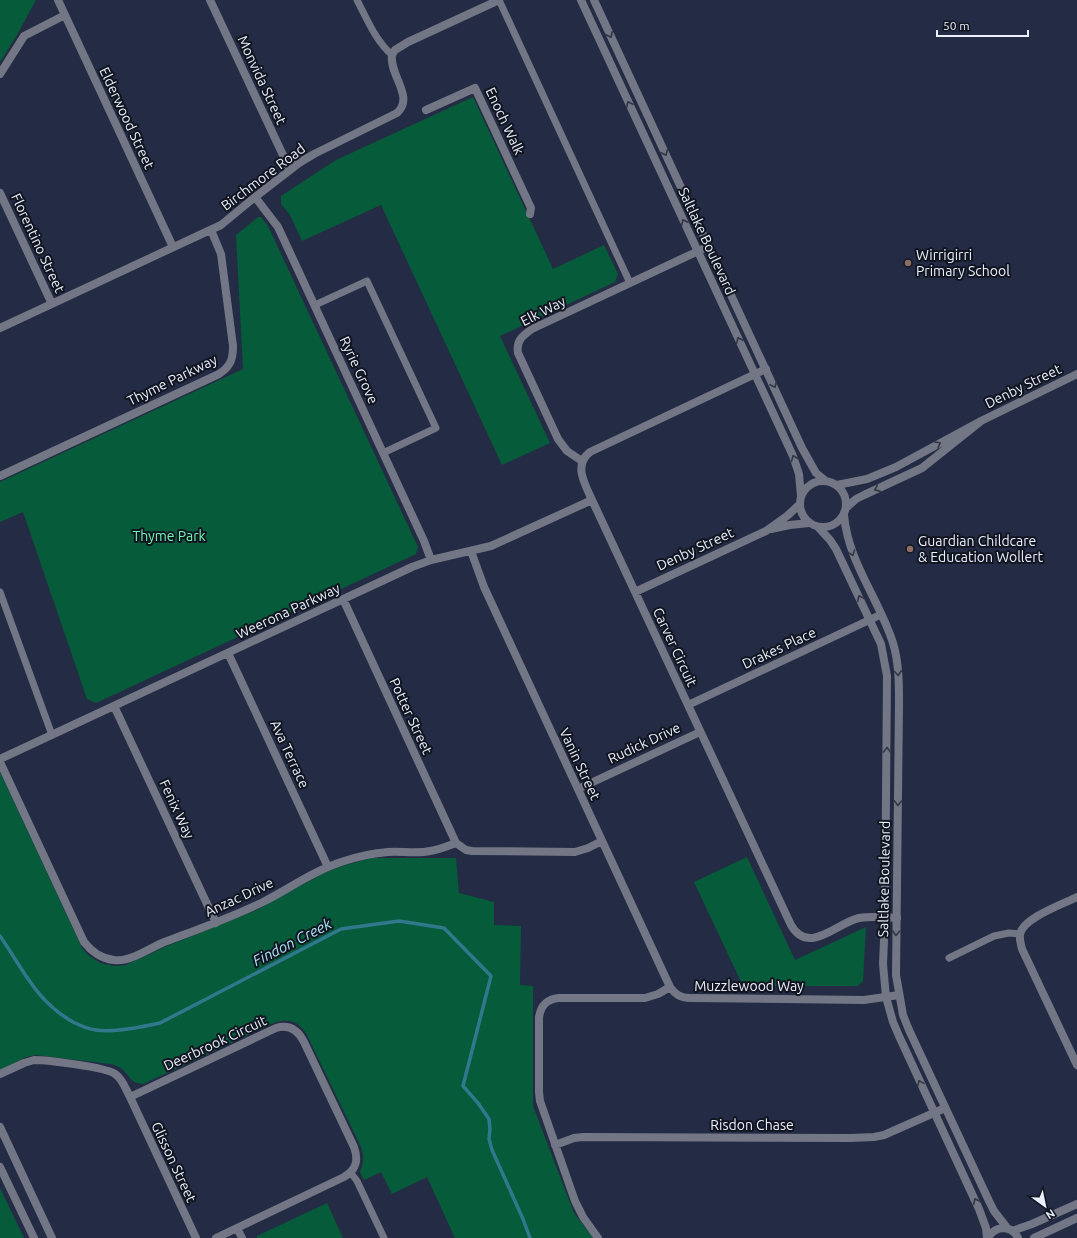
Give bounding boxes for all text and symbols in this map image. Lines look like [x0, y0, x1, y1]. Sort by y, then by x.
scale bar [937, 12, 1028, 38]
text: 50 m [943, 19, 970, 32]
one-way arrow [605, 31, 613, 39]
street label: Monvida Street [234, 33, 290, 127]
street label: Elderwood Street [96, 64, 158, 172]
street label: Enoch Walk [482, 85, 528, 157]
one-way arrow [626, 101, 634, 108]
street label: Birchmore Road [218, 140, 308, 214]
one-way arrow [660, 149, 668, 157]
street label: Saltlake Boulevard [675, 185, 739, 297]
street label: Florentino Street [8, 191, 68, 296]
one-way arrow [681, 219, 689, 226]
place label: Wirrigirri Primary School [916, 247, 1010, 279]
marker: Wirrigirri Primary School [903, 258, 913, 268]
street label: Elk Way [518, 293, 568, 329]
street label: Ryrie Grove [336, 334, 382, 406]
one-way arrow [736, 336, 744, 344]
street label: Thyme Parkway [124, 351, 220, 409]
street label: Denby Street [982, 360, 1064, 411]
one-way arrow [769, 381, 777, 388]
one-way arrow [934, 442, 941, 449]
one-way arrow [790, 454, 798, 461]
one-way arrow [873, 484, 881, 492]
street label: Denby Street [654, 524, 736, 574]
park label: Thyme Park [132, 528, 206, 544]
place label: Guardian Childcare & Education Wollert [918, 533, 1044, 565]
marker: Guardian Childcare & Education Wollert [905, 544, 915, 554]
one-way arrow [847, 549, 856, 556]
street label: Weerona Parkway [234, 580, 343, 642]
one-way arrow [857, 594, 865, 602]
street label: Carver Circuit [650, 605, 700, 689]
street label: Drakes Place [740, 624, 818, 672]
one-way arrow [894, 670, 903, 676]
street label: Potter Street [386, 675, 436, 757]
street label: Ava Terrace [267, 718, 313, 790]
street label: Rudick Drive [605, 719, 683, 767]
street label: Vanin Street [556, 725, 604, 803]
one-way arrow [883, 747, 891, 753]
street label: Fenix Way [156, 777, 198, 841]
one-way arrow [894, 800, 902, 806]
street label: Saltlake Boulevard [875, 821, 893, 937]
street label: Anzac Drive [202, 874, 276, 920]
water label: Findon Creek [250, 915, 334, 969]
one-way arrow [892, 930, 901, 936]
street label: Muzzlewood Way [694, 978, 804, 994]
street label: Deerbrook Circuit [161, 1012, 269, 1074]
one-way arrow [917, 1080, 925, 1088]
street label: Risdon Chase [710, 1117, 794, 1133]
street label: Glisson Street [148, 1119, 200, 1205]
north arrow [1025, 1186, 1065, 1226]
one-way arrow [973, 1198, 981, 1205]
text: N [1044, 1207, 1057, 1222]

